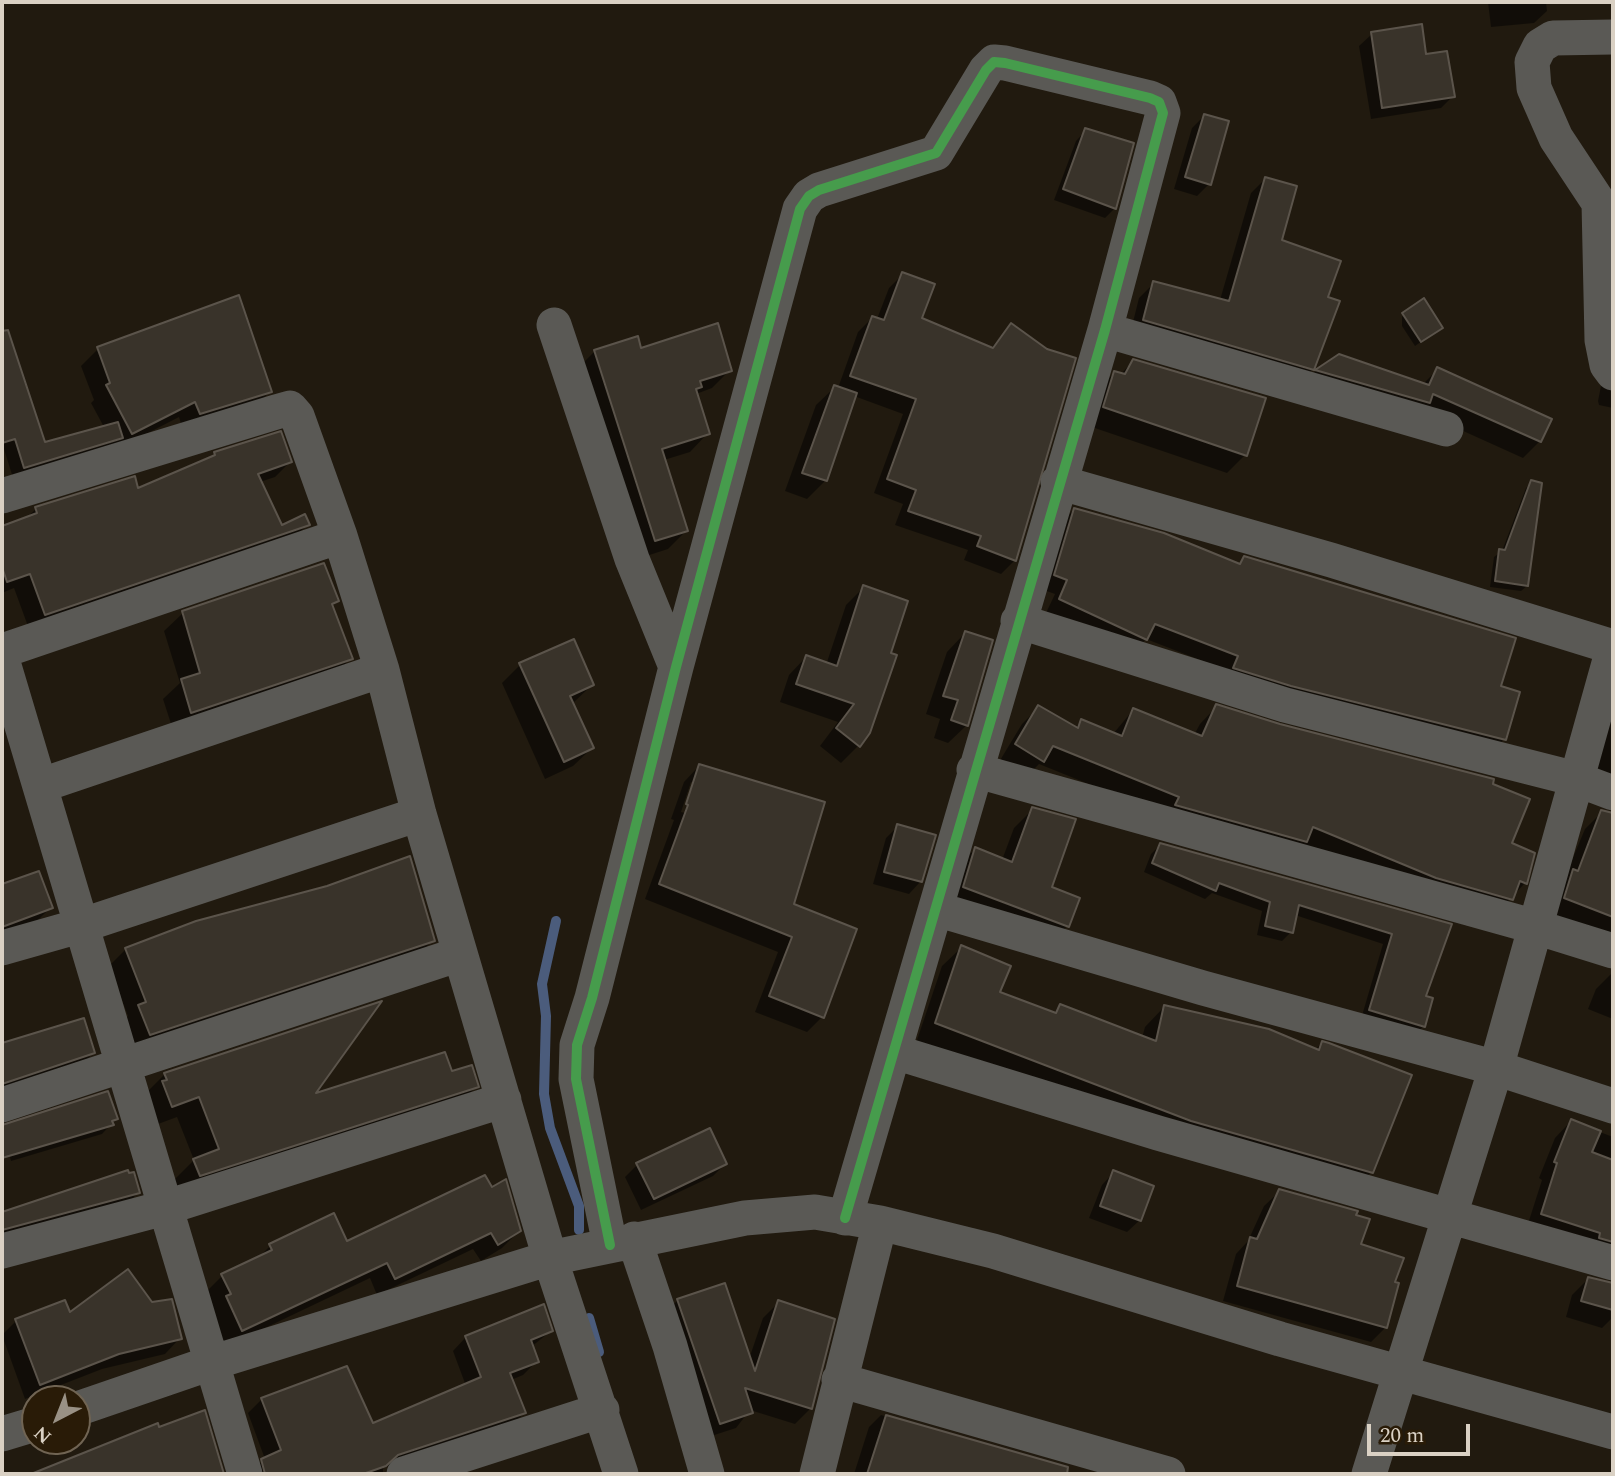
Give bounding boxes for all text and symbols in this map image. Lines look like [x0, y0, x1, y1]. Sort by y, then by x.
north arrow [21, 1385, 91, 1455]
scale bar [1370, 1410, 1473, 1454]
text: N [27, 1419, 58, 1450]
text: 20 m [1380, 1420, 1424, 1452]

